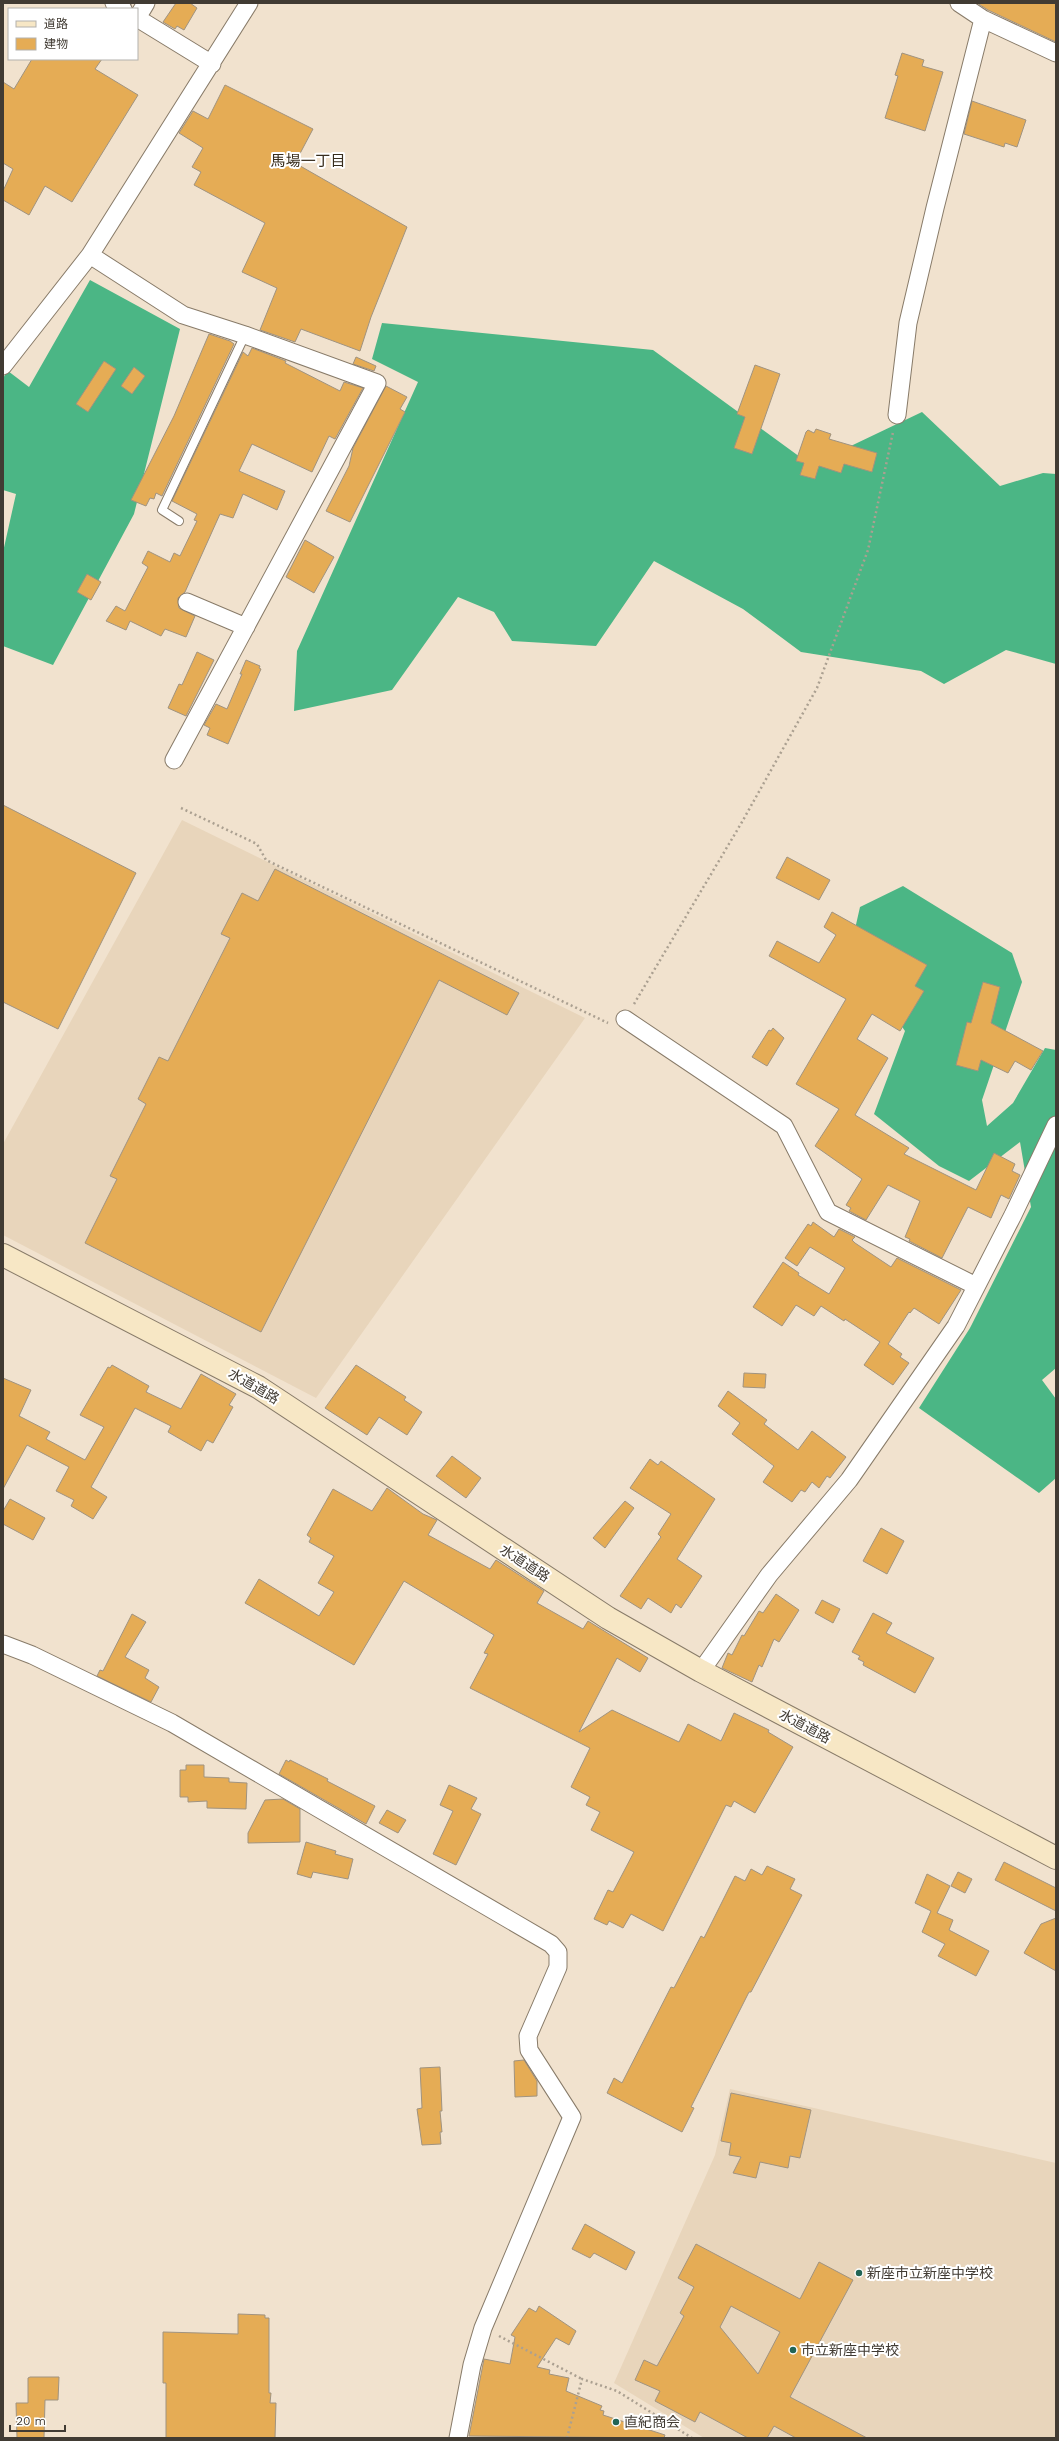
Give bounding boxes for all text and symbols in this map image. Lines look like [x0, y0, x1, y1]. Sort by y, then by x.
legend [8, 8, 138, 60]
text: 道路 [44, 17, 68, 31]
text: 建物 [44, 37, 68, 51]
district label: 馬場一丁目 [270, 152, 346, 170]
street label: 水道道路 [226, 1365, 282, 1407]
street label: 水道道路 [497, 1541, 553, 1585]
street label: 水道道路 [777, 1706, 833, 1746]
place label: 新座市立新座中学校 [867, 2265, 993, 2281]
marker: 新座市立新座中学校 [854, 2268, 864, 2278]
place label: 市立新座中学校 [801, 2342, 899, 2358]
marker: 市立新座中学校 [788, 2345, 798, 2355]
scale bar [10, 2407, 65, 2433]
text: 20 m [16, 2414, 46, 2428]
place label: 直紀商会 [624, 2414, 680, 2430]
marker: 直紀商会 [611, 2417, 621, 2427]

